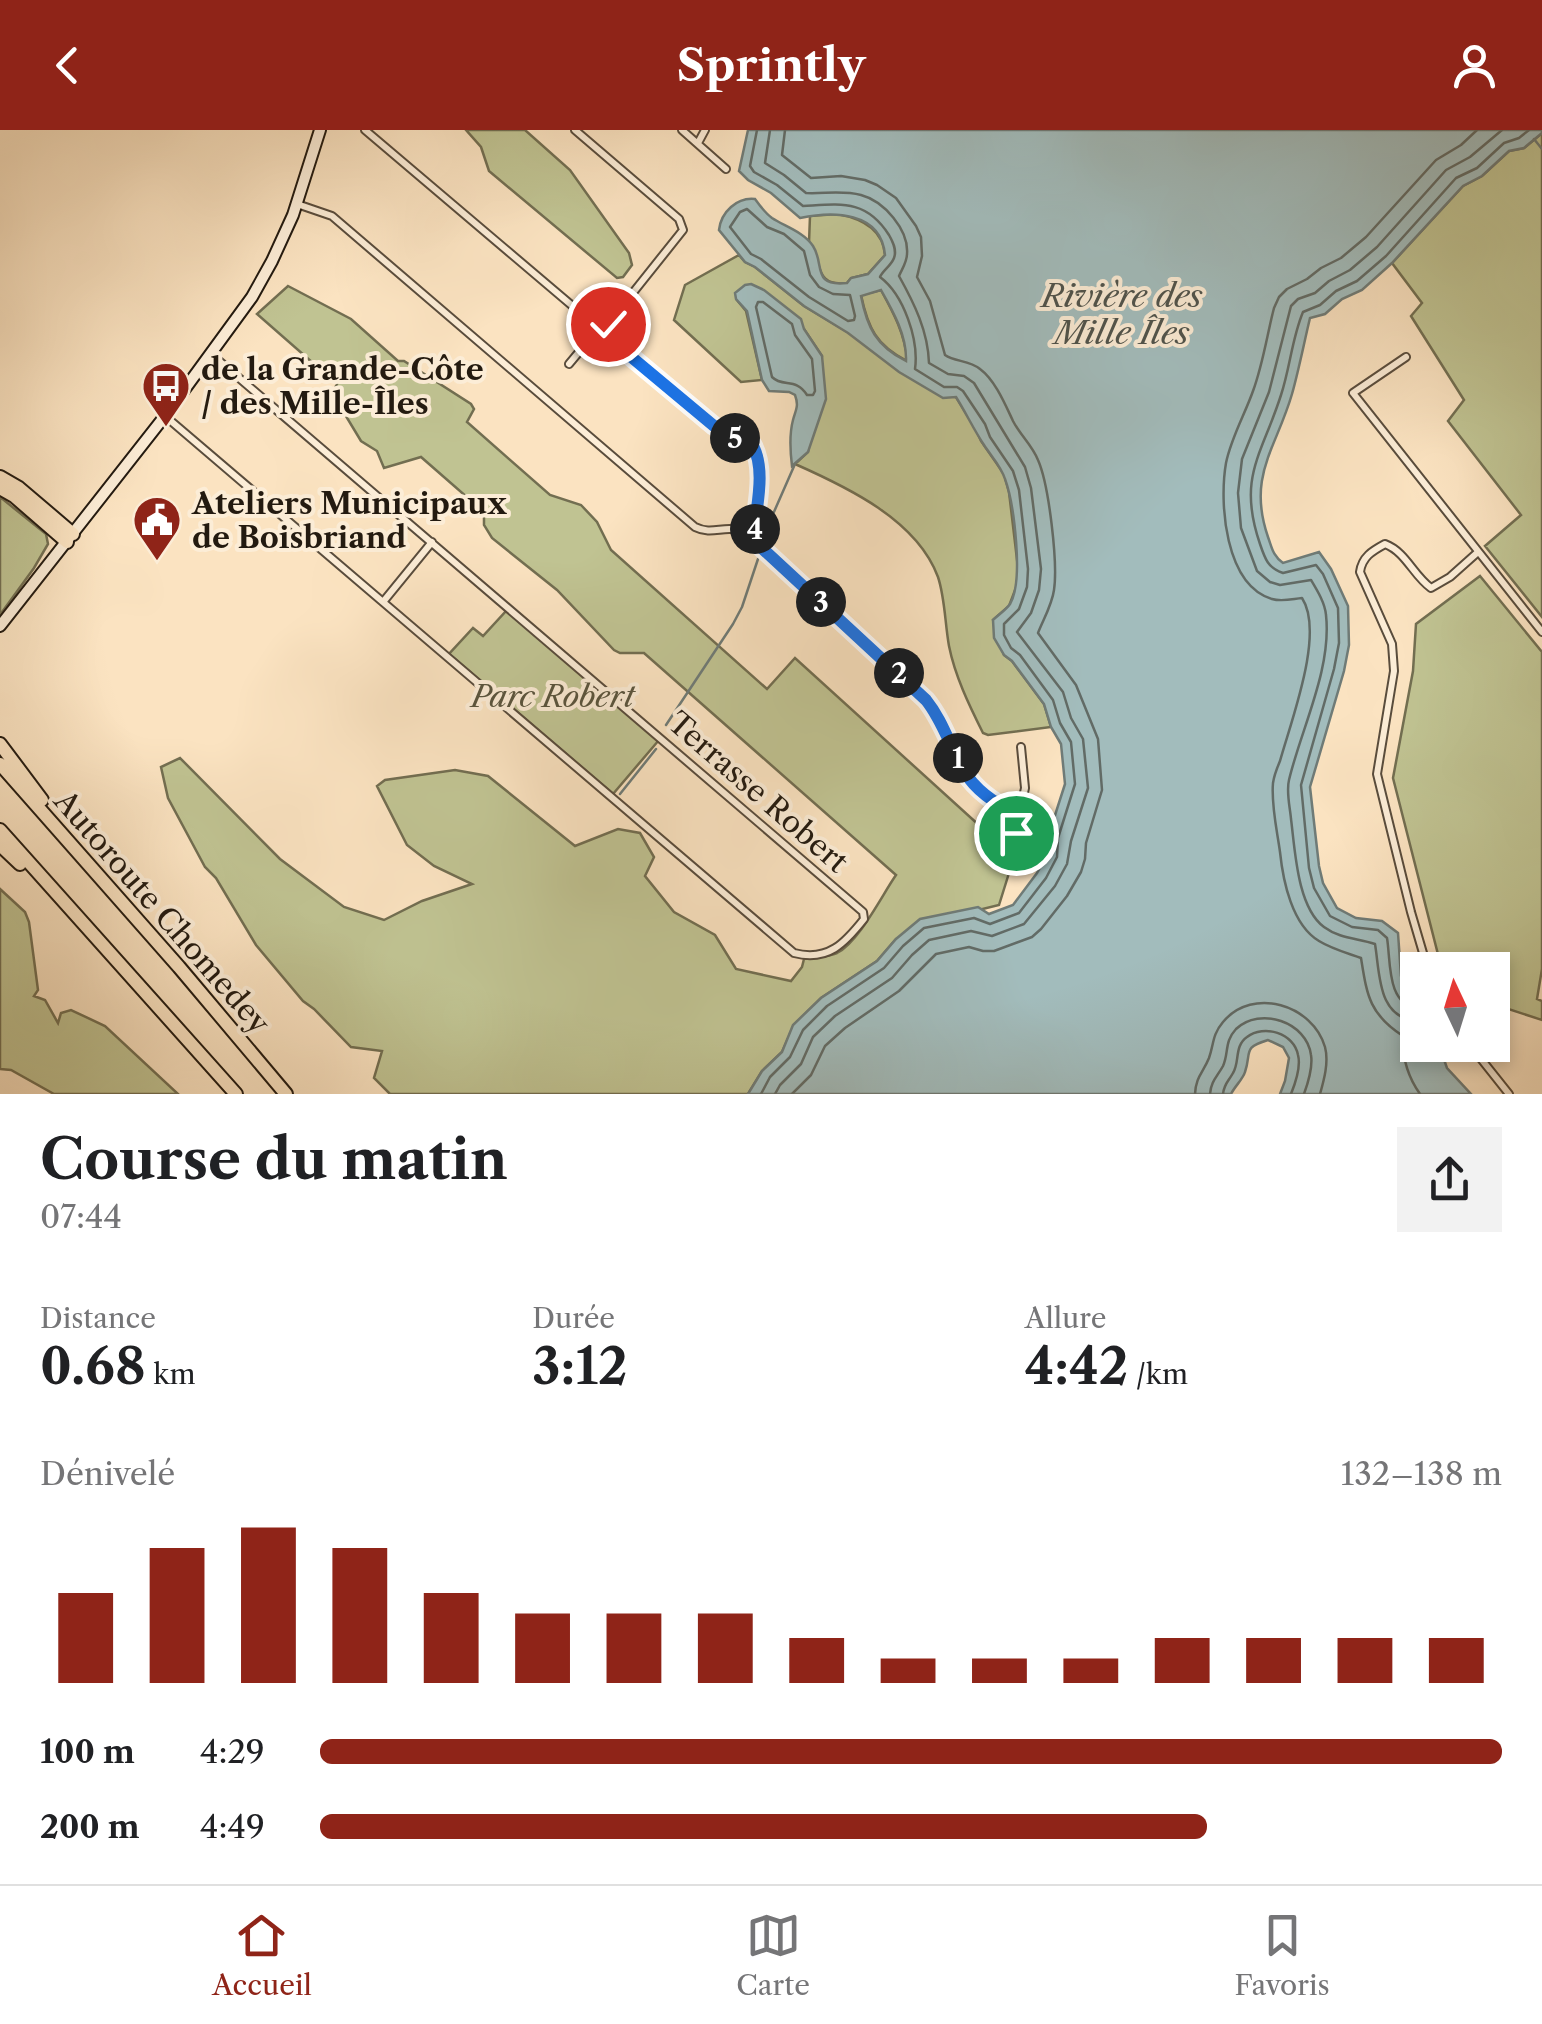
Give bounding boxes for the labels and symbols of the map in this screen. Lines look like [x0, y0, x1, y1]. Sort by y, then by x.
water label: Rivière des Mille Îles [1038, 276, 1203, 352]
pin [566, 282, 651, 367]
place label: de la Grande-Côte / des Mille-Îles [201, 351, 484, 422]
bus stop icon: de la Grande-Côte / des Mille-Îles [140, 360, 192, 428]
pin: 5 [710, 413, 760, 463]
place label: Ateliers Municipaux de Boisbriand [191, 485, 507, 556]
public building icon: Ateliers Municipaux de Boisbriand [131, 494, 183, 562]
pin: 4 [730, 504, 780, 554]
pin: 3 [796, 577, 846, 627]
pin: 2 [874, 648, 924, 698]
park label: Parc Robert [469, 678, 636, 715]
street label: Terrasse Robert [660, 704, 856, 881]
pin: 1 [933, 733, 983, 783]
street label: Autoroute Chomedey [46, 782, 278, 1041]
pin [974, 791, 1059, 876]
north arrow [1400, 952, 1510, 1062]

